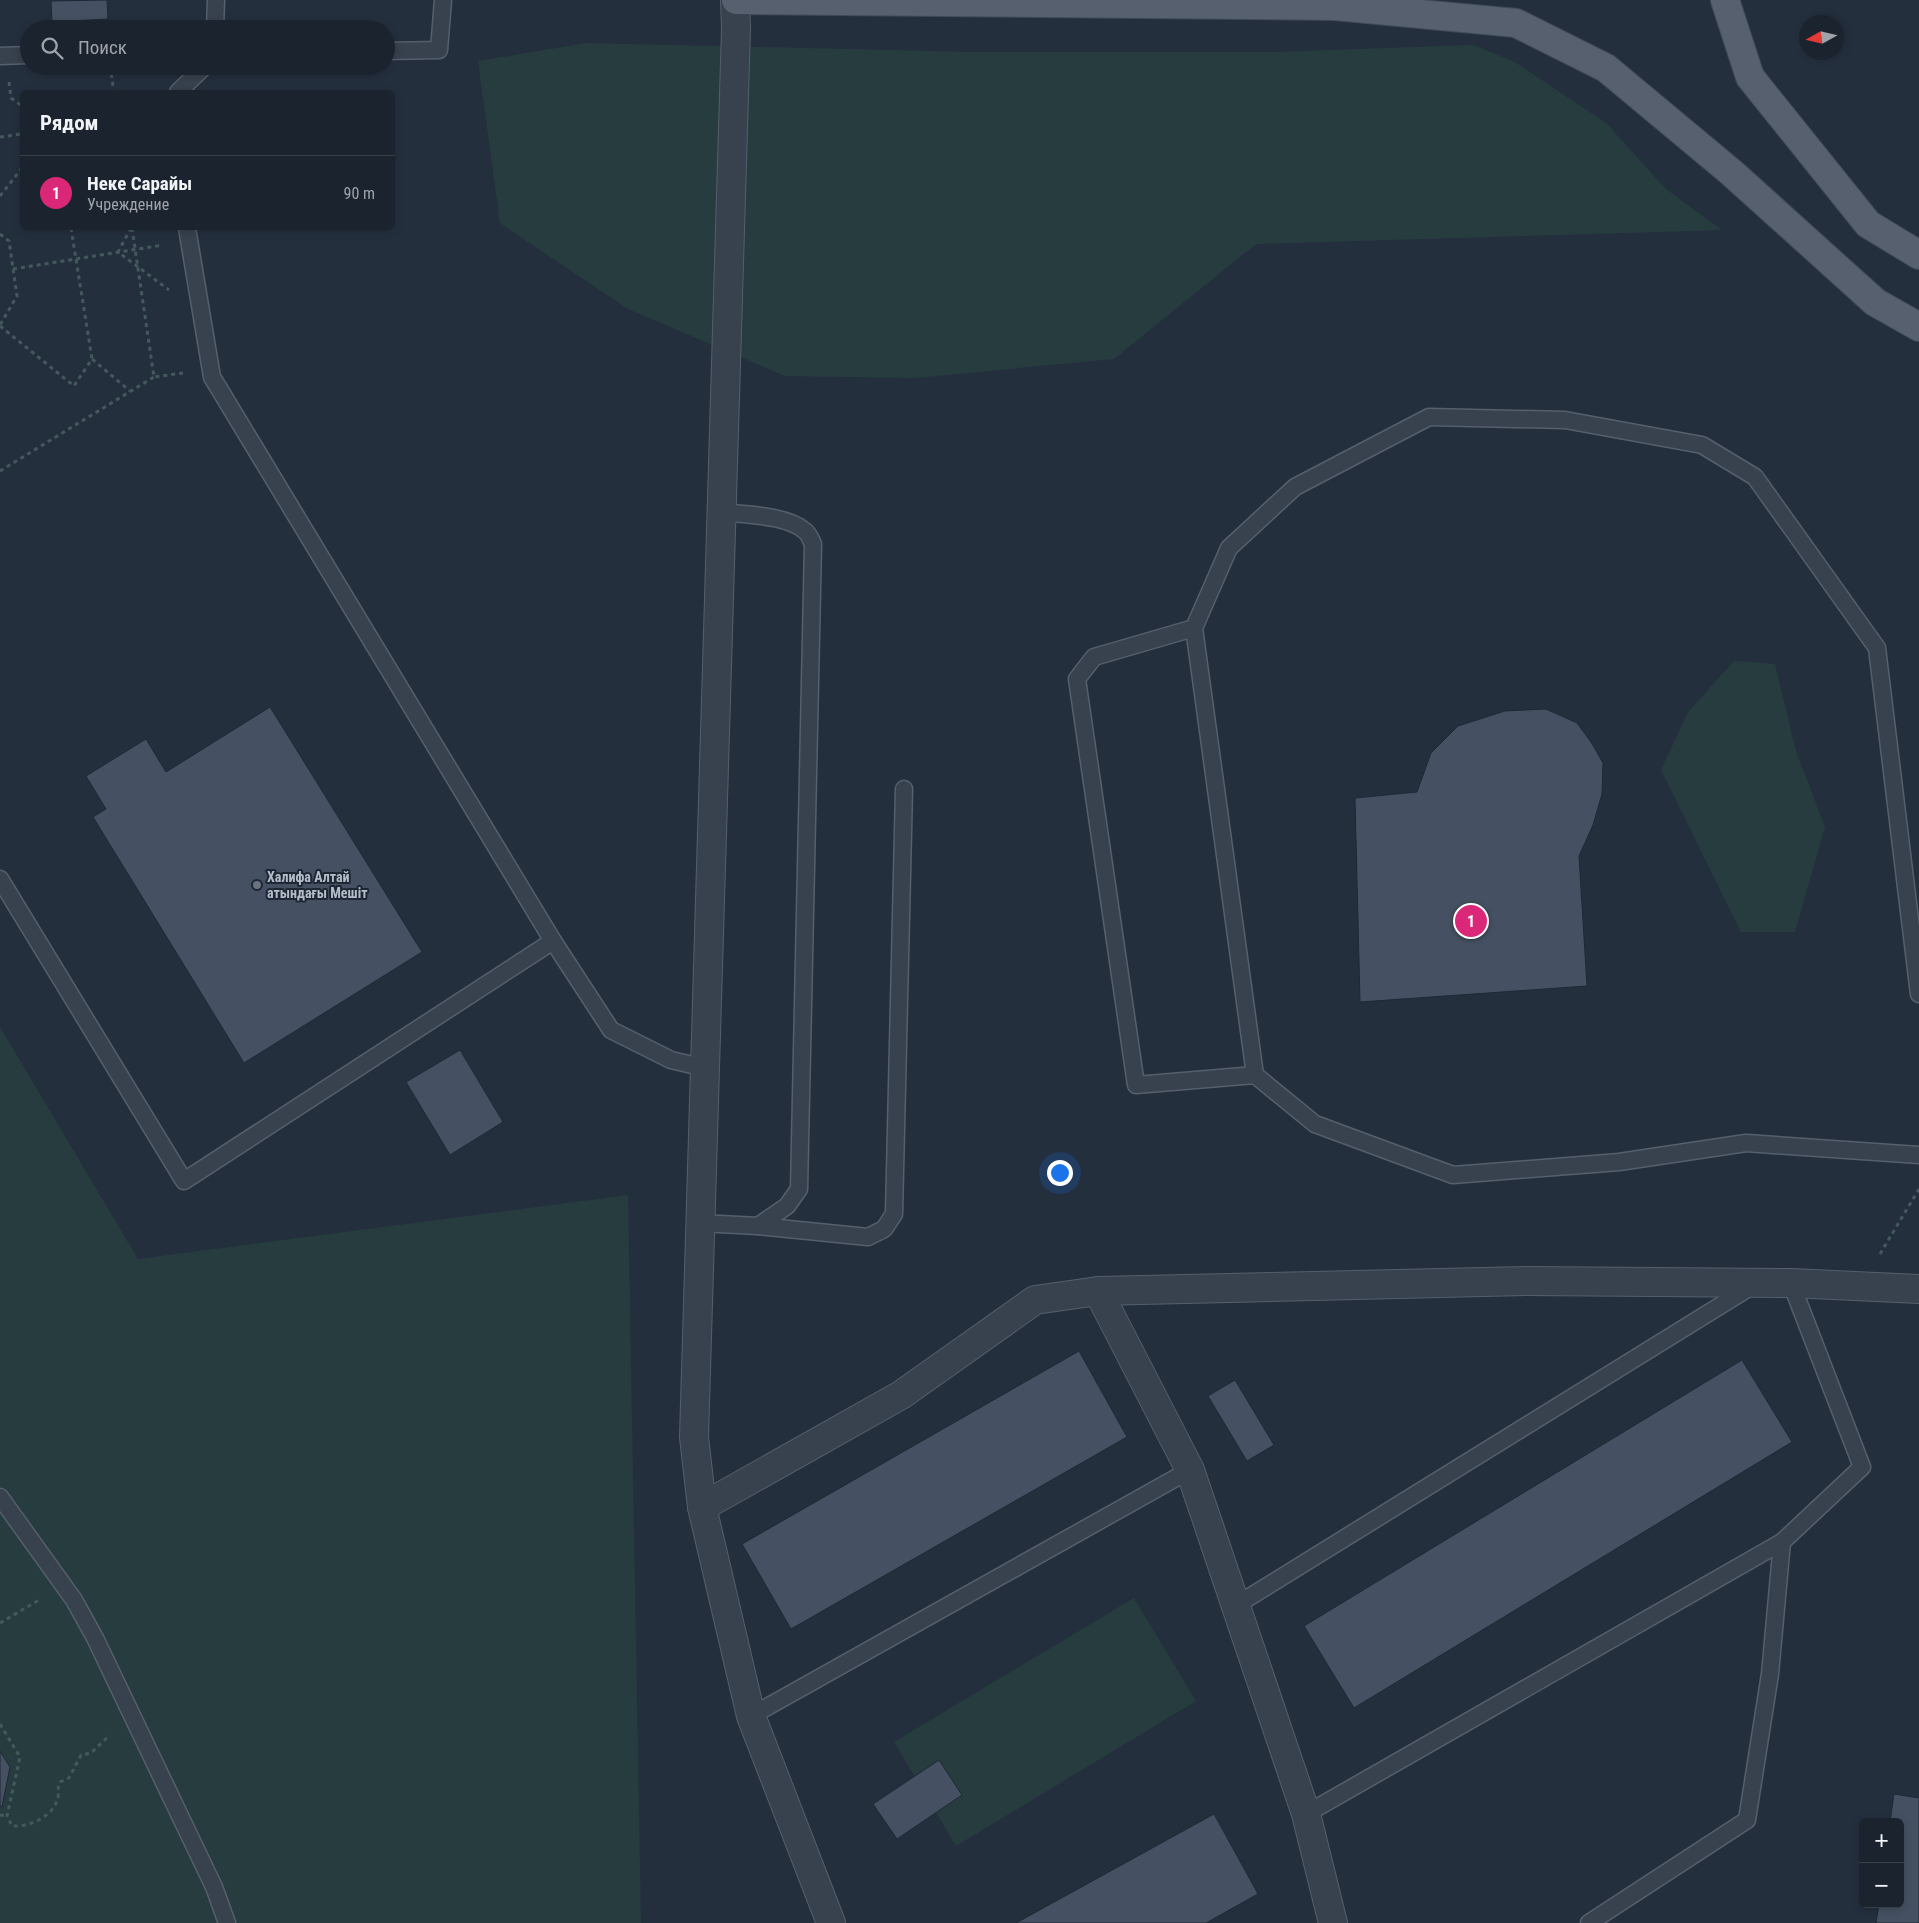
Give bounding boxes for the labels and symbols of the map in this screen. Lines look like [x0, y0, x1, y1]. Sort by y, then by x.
north arrow [1799, 15, 1844, 60]
place label: Халифа Алтай атындағы Мешіт [267, 869, 368, 901]
marker: Халифа Алтай атындағы Мешіт [251, 879, 263, 891]
pin: 1 [1455, 902, 1487, 940]
your location [1047, 1160, 1073, 1186]

